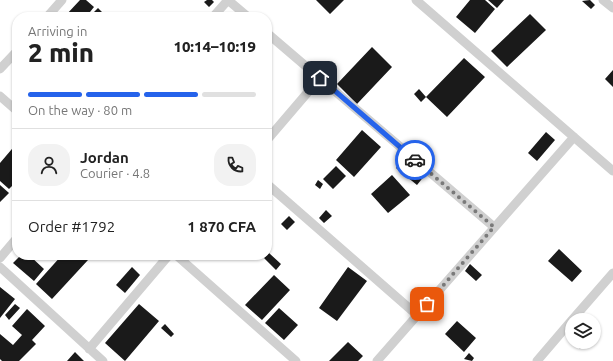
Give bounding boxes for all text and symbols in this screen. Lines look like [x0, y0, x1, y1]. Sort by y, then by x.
text: Arriving in [28, 24, 87, 38]
text: 2 min [28, 38, 94, 67]
text: 10:14–10:19 [173, 38, 256, 55]
pin [303, 61, 337, 95]
icon: home [309, 67, 331, 89]
text: On the way · 80 m [28, 103, 132, 117]
courier [395, 140, 435, 180]
button: person [28, 144, 70, 186]
button: phone [214, 144, 256, 186]
text: Jordan [80, 149, 129, 166]
icon: car [404, 149, 426, 171]
text: Courier · 4.8 [80, 166, 150, 180]
text: Order #1792 [28, 218, 115, 235]
text: 1 870 CFA [187, 218, 256, 235]
pin [410, 287, 444, 321]
icon: bag [416, 293, 438, 315]
map controls [565, 313, 601, 349]
button: layers [565, 313, 601, 349]

